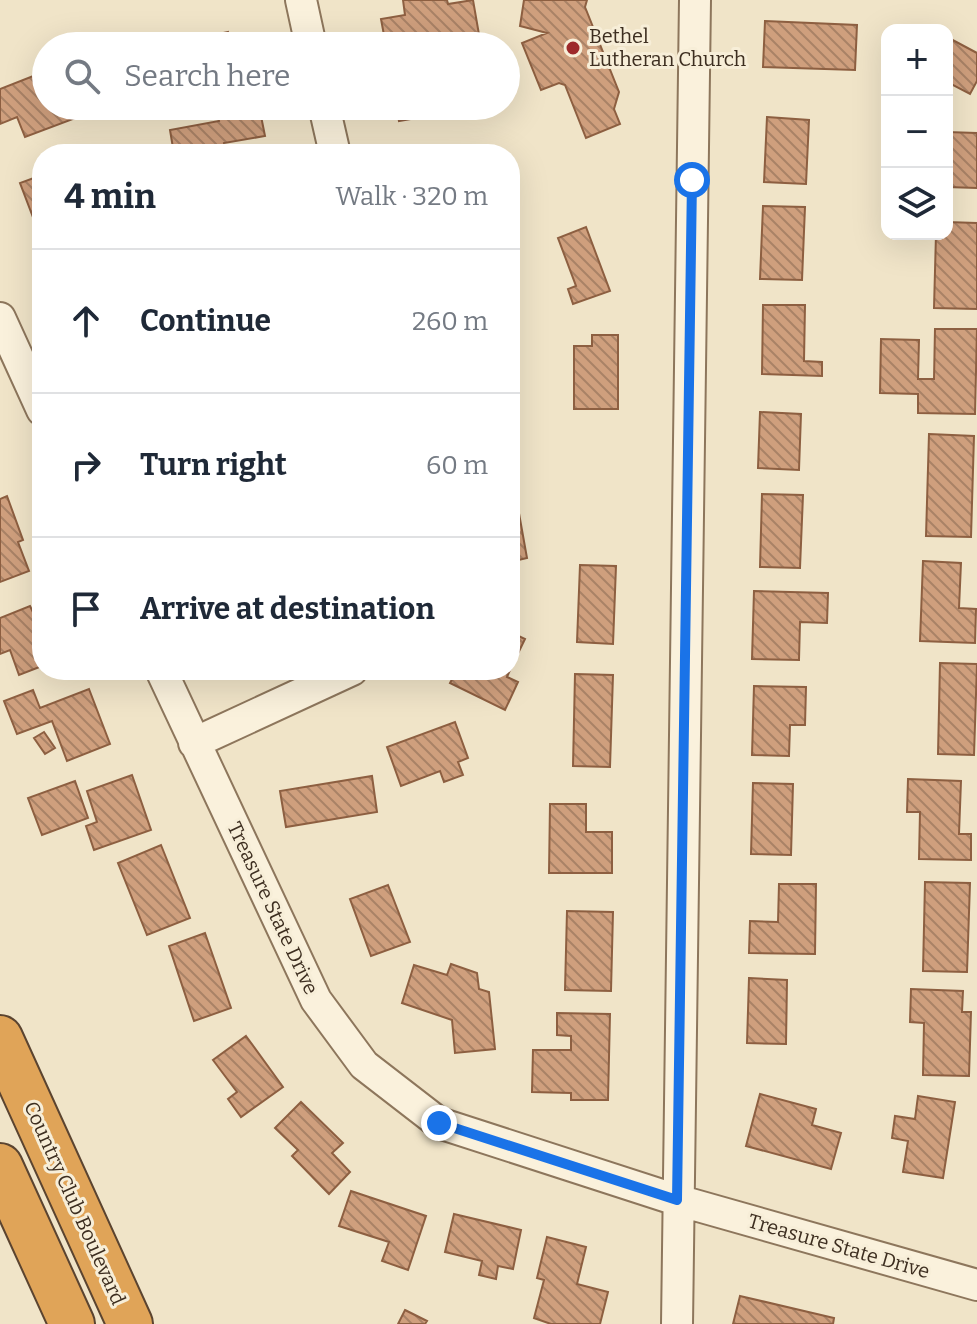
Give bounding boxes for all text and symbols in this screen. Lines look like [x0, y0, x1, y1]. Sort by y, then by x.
place label: Bethel Lutheran Church [589, 24, 747, 71]
map controls [881, 24, 953, 240]
button: + [881, 24, 953, 96]
search box [32, 32, 520, 120]
marker: Bethel Lutheran Church [564, 39, 582, 57]
icon: search [60, 54, 104, 98]
text: Search here [124, 58, 291, 94]
button: − [881, 96, 953, 168]
route start [674, 162, 710, 198]
button: layers [881, 168, 953, 240]
text: 4 min [64, 176, 156, 217]
text: Walk · 320 m [336, 181, 488, 212]
icon: ahead [64, 299, 108, 343]
text: Continue [140, 303, 271, 339]
text: 260 m [412, 306, 488, 337]
icon: right [64, 443, 108, 487]
text: Turn right [140, 447, 287, 483]
text: 60 m [426, 450, 488, 481]
icon: arrive [64, 587, 108, 631]
text: Arrive at destination [140, 591, 435, 627]
street label: Treasure State Drive [222, 818, 324, 998]
street label: Country Club Boulevard [19, 1098, 131, 1309]
route end [421, 1105, 457, 1141]
street label: Treasure State Drive [745, 1209, 933, 1283]

